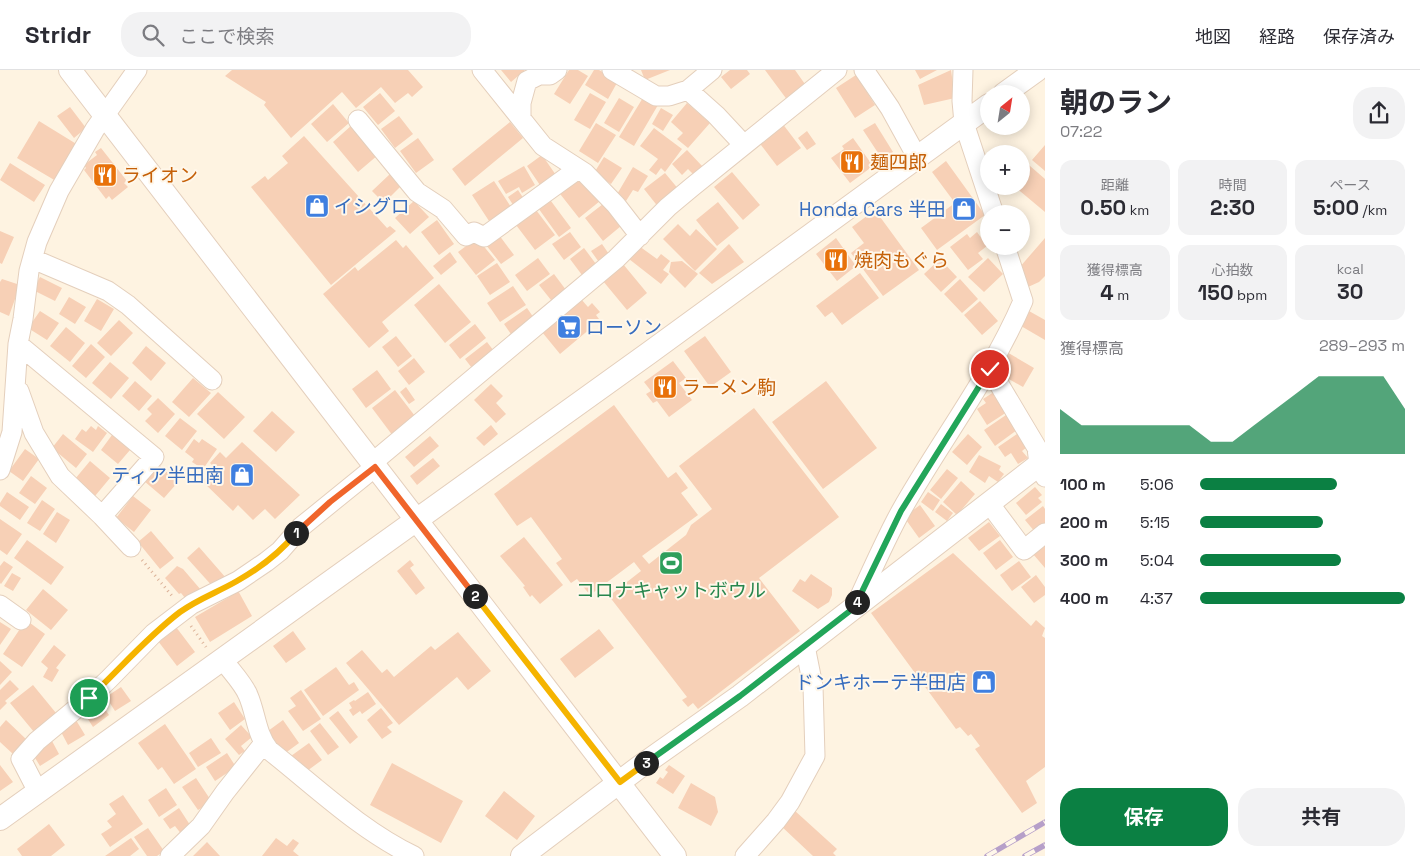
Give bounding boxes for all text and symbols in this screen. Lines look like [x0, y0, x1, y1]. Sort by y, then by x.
search box [121, 12, 471, 57]
text: Stridr [25, 19, 91, 50]
icon: search [139, 21, 167, 49]
text: ここで検索 [179, 24, 274, 49]
text: 地図 [1195, 25, 1231, 48]
text: 経路 [1259, 25, 1295, 48]
text: 保存済み [1323, 25, 1395, 48]
text: 朝のラン [1060, 84, 1172, 120]
north arrow [980, 85, 1030, 135]
map controls [980, 85, 1030, 255]
button: share [1353, 87, 1405, 139]
text: 07:22 [1060, 121, 1102, 142]
button: + [980, 145, 1030, 195]
restaurant icon: 麺四郎 [839, 149, 865, 175]
place label: 麺四郎 [870, 150, 927, 175]
restaurant icon: ライオン [92, 162, 118, 188]
place label: ライオン [122, 163, 198, 188]
text: 距離 [1101, 176, 1129, 194]
text: 時間 [1218, 176, 1246, 194]
text: ペース [1330, 176, 1371, 194]
shop icon: イシグロ [304, 193, 330, 219]
place label: イシグロ [334, 194, 410, 219]
text: 0.50 [1080, 194, 1126, 221]
text: 2:30 [1210, 194, 1255, 221]
text: 5:00 [1313, 194, 1359, 221]
shop icon: Honda Cars 半田 [951, 196, 977, 222]
place label: Honda Cars 半田 [799, 197, 946, 222]
text: km [1126, 201, 1149, 219]
text: /km [1359, 201, 1387, 219]
button: − [980, 205, 1030, 255]
restaurant icon: 焼肉もぐら [823, 247, 849, 273]
place label: 焼肉もぐら [854, 248, 949, 273]
text: kcal [1337, 260, 1364, 278]
text: 獲得標高 [1087, 261, 1143, 279]
text: 心拍数 [1211, 261, 1253, 279]
text: 30 [1337, 278, 1363, 305]
text: 4 [1100, 279, 1114, 306]
text: 150 [1198, 279, 1234, 306]
text: m [1114, 286, 1129, 304]
text: bpm [1234, 286, 1267, 304]
supermarket icon: ローソン [556, 314, 582, 340]
place label: ローソン [586, 315, 662, 340]
text: 289–293 m [1319, 335, 1405, 356]
text: 獲得標高 [1060, 338, 1124, 359]
pin [969, 348, 1011, 390]
icon: check [976, 355, 1004, 383]
restaurant icon: ラーメン駒 [652, 374, 678, 400]
place label: ラーメン駒 [682, 375, 776, 400]
shop icon: ティア半田南 [229, 462, 255, 488]
place label: ティア半田南 [111, 463, 224, 488]
text: 100 m [1060, 474, 1106, 495]
text: 5:06 [1140, 474, 1174, 495]
text: 200 m [1060, 512, 1108, 533]
text: 5:15 [1140, 512, 1170, 533]
pin: 1 [284, 520, 308, 546]
text: 1 [293, 524, 300, 542]
sports icon: コロナキャットボウル [658, 550, 684, 576]
text: 300 m [1060, 550, 1108, 571]
text: 5:04 [1140, 550, 1174, 571]
place label: コロナキャットボウル [576, 578, 766, 603]
pin: 2 [462, 584, 488, 608]
text: 2 [471, 587, 480, 605]
text: 400 m [1060, 588, 1109, 609]
text: 4:37 [1140, 588, 1173, 609]
pin: 4 [844, 590, 870, 614]
text: 4 [853, 593, 862, 611]
shop icon: ドンキホーテ半田店 [971, 669, 997, 695]
place label: ドンキホーテ半田店 [795, 670, 966, 695]
pin [68, 677, 110, 719]
icon: arrive [75, 684, 103, 712]
pin: 3 [634, 750, 658, 776]
text: 3 [642, 754, 651, 772]
button: 保存 [1060, 788, 1228, 846]
button: 共有 [1238, 788, 1405, 846]

